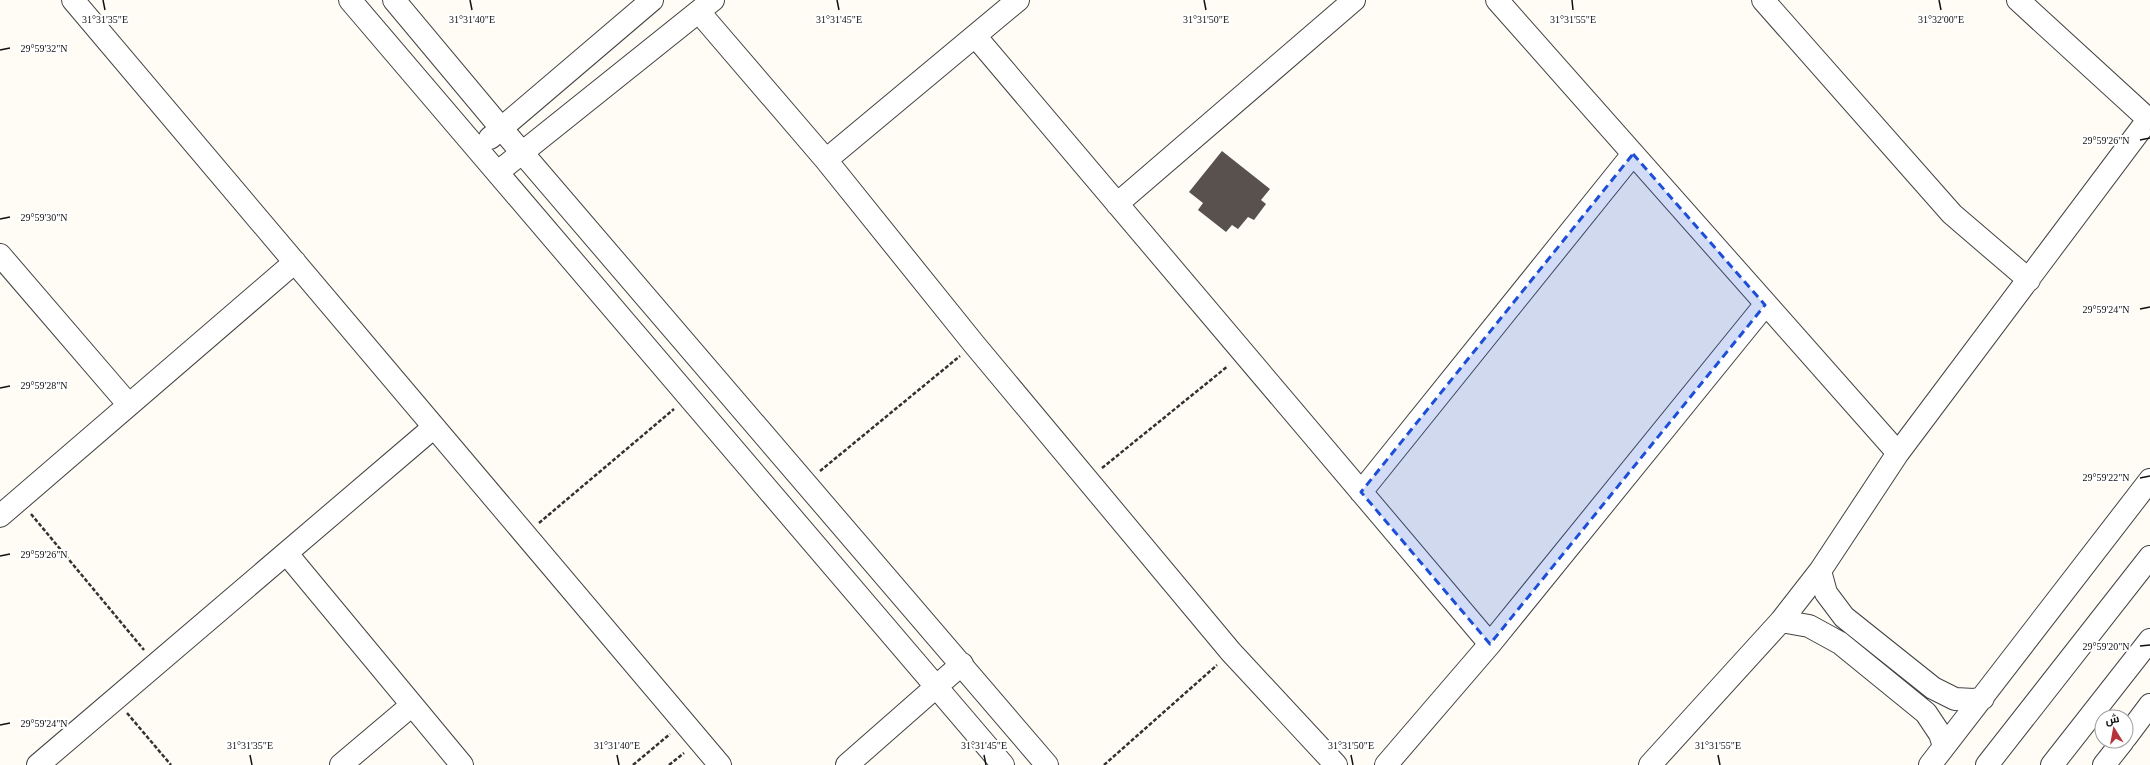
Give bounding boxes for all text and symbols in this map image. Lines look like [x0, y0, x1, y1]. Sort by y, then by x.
text: 31°31'35"E [82, 14, 128, 25]
text: 31°31'40"E [449, 14, 495, 25]
text: 31°31'45"E [816, 14, 862, 25]
text: 31°31'50"E [1183, 14, 1229, 25]
text: 31°31'55"E [1550, 14, 1596, 25]
text: 31°32'00"E [1918, 14, 1964, 25]
text: 29°59'32"N [20, 43, 68, 54]
text: 29°59'26"N [2082, 135, 2130, 146]
text: 29°59'30"N [20, 212, 68, 223]
text: 29°59'24"N [2082, 304, 2130, 315]
text: 29°59'28"N [20, 380, 68, 391]
text: 29°59'22"N [2082, 472, 2130, 483]
text: 29°59'26"N [20, 549, 68, 560]
text: 29°59'20"N [2082, 641, 2130, 652]
north arrow [2094, 709, 2134, 749]
text: ش [2104, 712, 2120, 727]
text: 29°59'24"N [20, 718, 68, 729]
text: 31°31'35"E [227, 740, 273, 751]
text: 31°31'40"E [594, 740, 640, 751]
text: 31°31'45"E [961, 740, 1007, 751]
text: 31°31'50"E [1328, 740, 1374, 751]
text: 31°31'55"E [1695, 740, 1741, 751]

